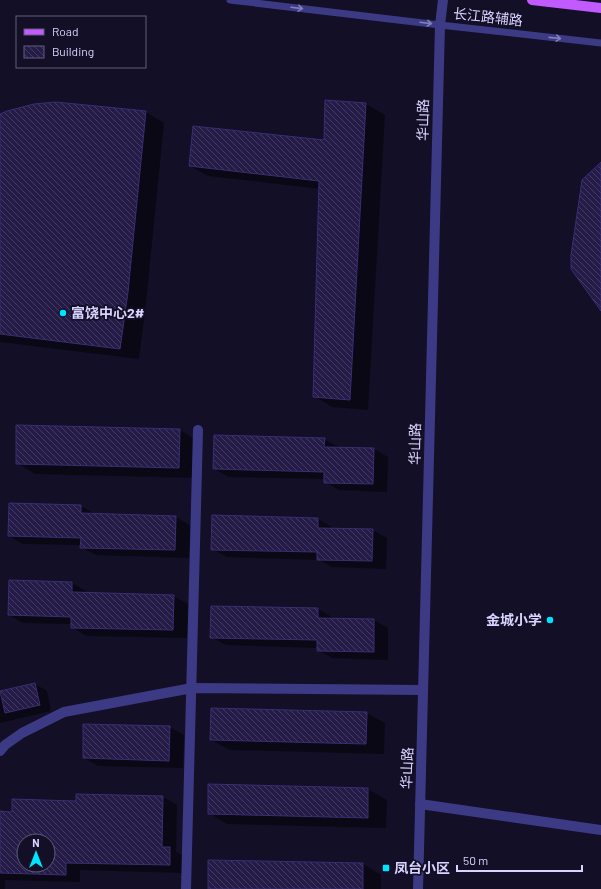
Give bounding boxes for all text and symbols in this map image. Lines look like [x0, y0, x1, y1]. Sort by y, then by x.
one-way arrow [290, 4, 303, 12]
street label: 长江路辅路 [452, 4, 524, 29]
legend [16, 16, 146, 68]
one-way arrow [419, 20, 432, 27]
text: Road [52, 24, 79, 38]
one-way arrow [548, 34, 561, 41]
text: Building [52, 44, 94, 58]
street label: 华山路 [414, 99, 431, 141]
place label: 富饶中心2# [71, 304, 144, 321]
marker: 富饶中心2# [58, 308, 68, 318]
street label: 华山路 [406, 423, 423, 465]
place label: 金城小学 [486, 611, 542, 628]
marker: 金城小学 [545, 615, 555, 625]
street label: 华山路 [397, 747, 416, 789]
north arrow [16, 833, 56, 873]
text: N [32, 836, 40, 849]
scale bar [457, 847, 582, 873]
text: 50 m [463, 853, 488, 867]
place label: 凤台小区 [394, 859, 450, 876]
marker: 凤台小区 [381, 863, 391, 873]

